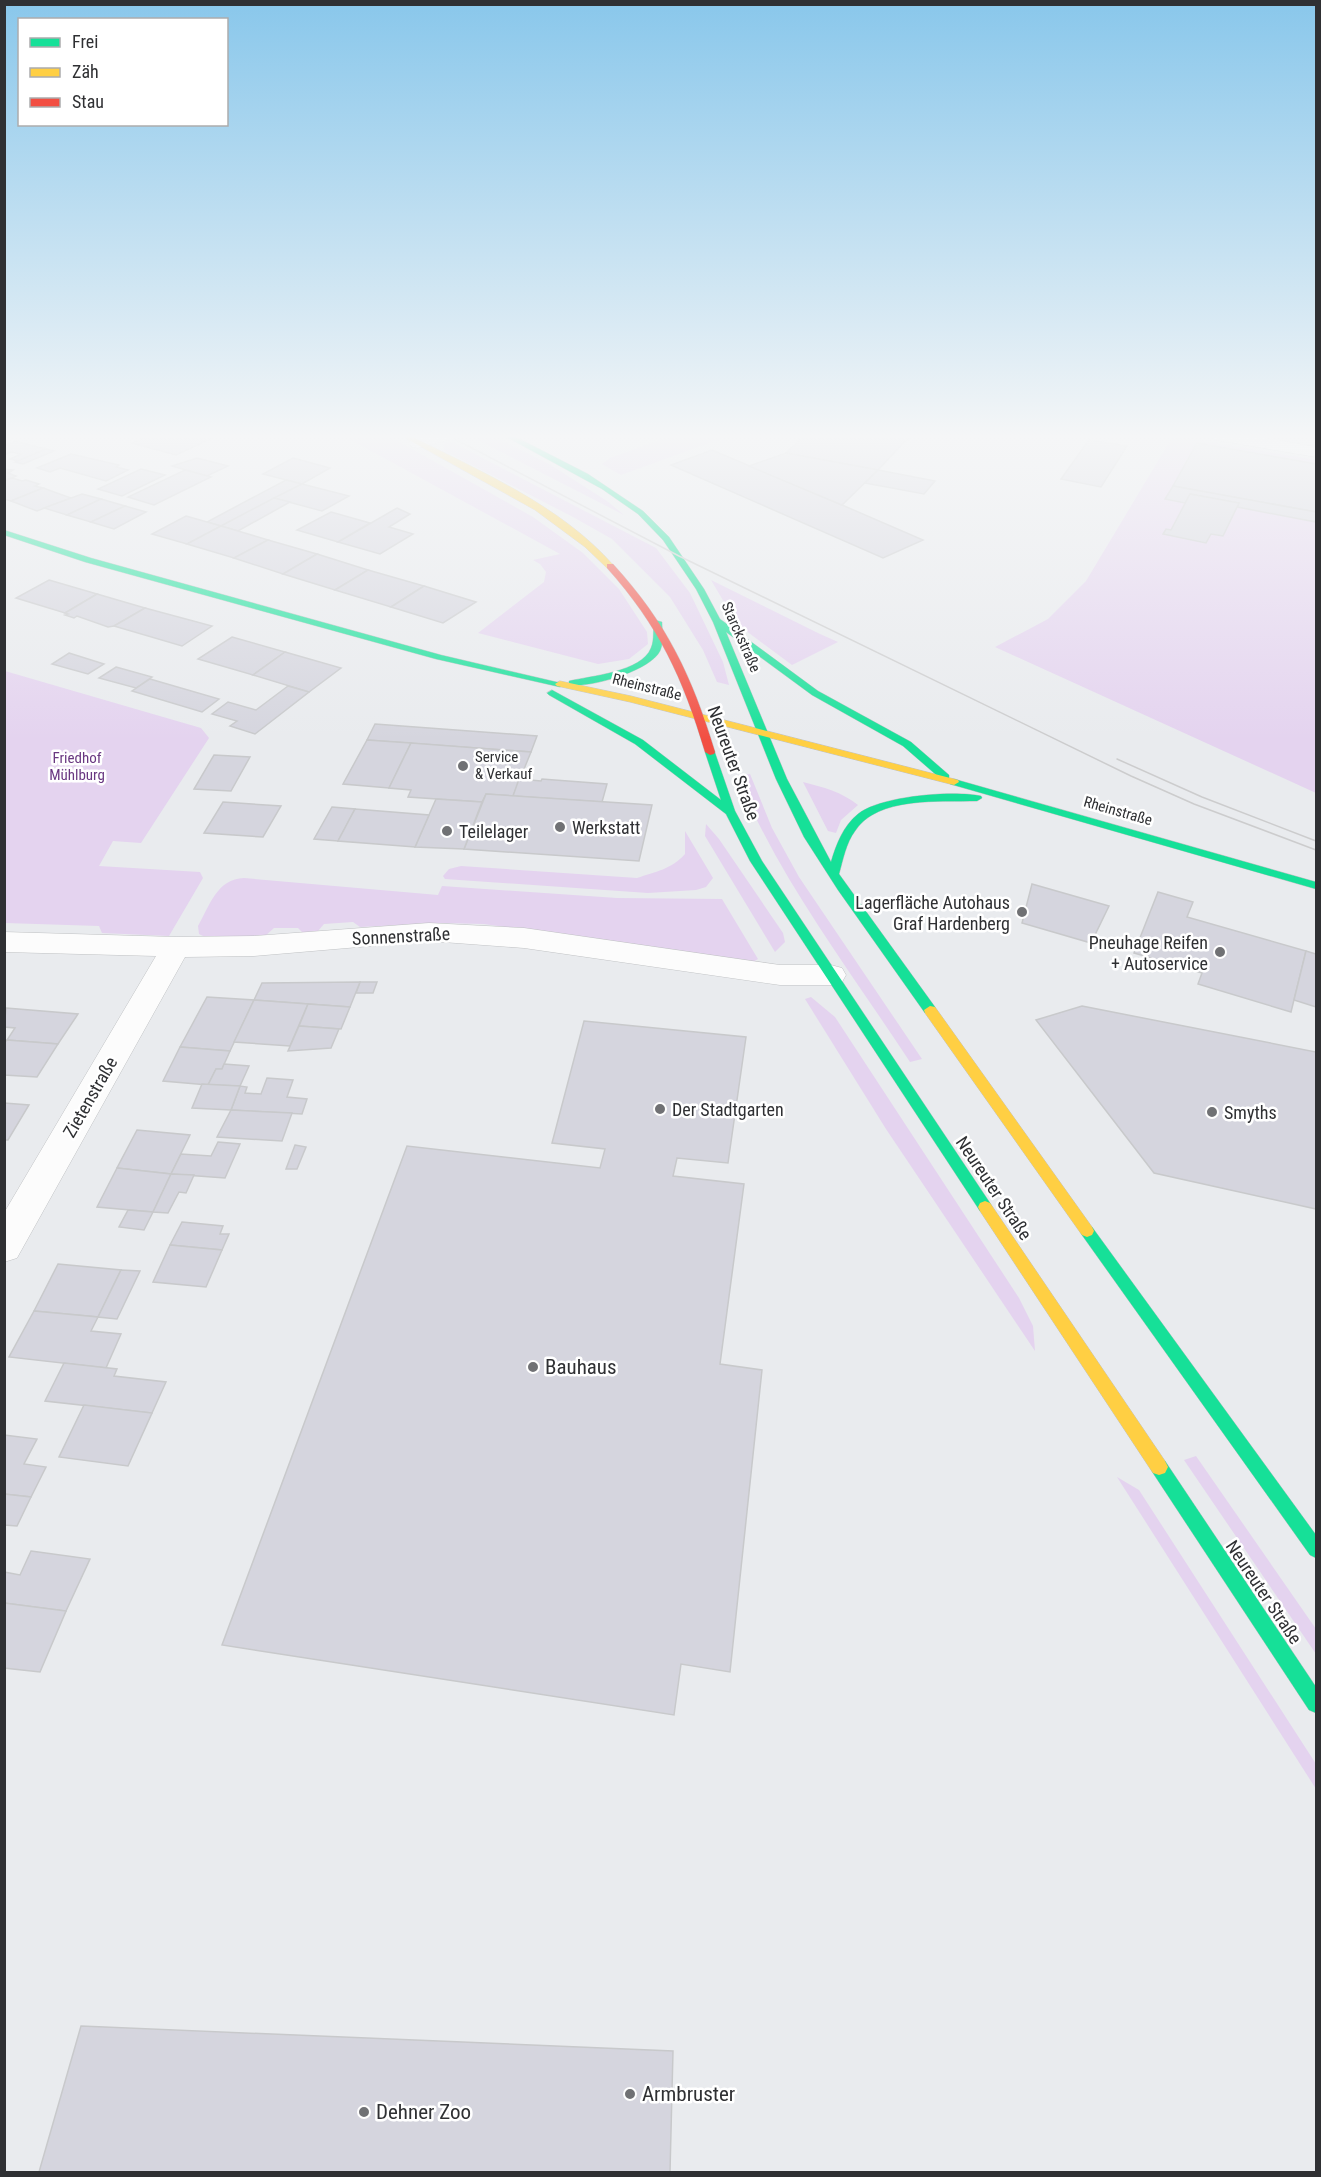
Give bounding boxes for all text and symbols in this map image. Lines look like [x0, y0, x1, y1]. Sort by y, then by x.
legend [18, 18, 228, 126]
text: Frei [72, 31, 98, 52]
text: Zäh [72, 61, 99, 82]
text: Stau [72, 91, 104, 112]
street label: Starckstraße [718, 599, 764, 675]
street label: Rheinstraße [611, 670, 683, 704]
street label: Neureuter Straße [704, 703, 764, 823]
place label: Service & Verkauf [475, 748, 532, 783]
park label: Friedhof Mühlburg [49, 749, 105, 784]
marker: Service & Verkauf [456, 759, 470, 773]
street label: Rheinstraße [1082, 793, 1154, 829]
place label: Werkstatt [572, 817, 640, 838]
marker: Werkstatt [553, 820, 567, 834]
place label: Teilelager [459, 821, 529, 842]
marker: Teilelager [440, 824, 454, 838]
place label: Lagerfläche Autohaus Graf Hardenberg [855, 892, 1010, 934]
marker: Lagerfläche Autohaus Graf Hardenberg [1015, 905, 1029, 919]
street label: Sonnenstraße [351, 923, 451, 949]
place label: Pneuhage Reifen + Autoservice [1089, 932, 1208, 974]
marker: Pneuhage Reifen + Autoservice [1213, 945, 1227, 959]
street label: Zietenstraße [59, 1053, 121, 1141]
place label: Der Stadtgarten [672, 1099, 784, 1120]
marker: Der Stadtgarten [653, 1102, 667, 1116]
place label: Smyths [1224, 1102, 1277, 1123]
marker: Smyths [1205, 1105, 1219, 1119]
street label: Neureuter Straße [952, 1132, 1036, 1244]
place label: Bauhaus [545, 1355, 617, 1379]
marker: Bauhaus [526, 1360, 540, 1374]
street label: Neureuter Straße [1222, 1536, 1306, 1648]
place label: Armbruster [642, 2082, 735, 2106]
marker: Armbruster [623, 2087, 637, 2101]
place label: Dehner Zoo [376, 2100, 471, 2124]
marker: Dehner Zoo [357, 2105, 371, 2119]

